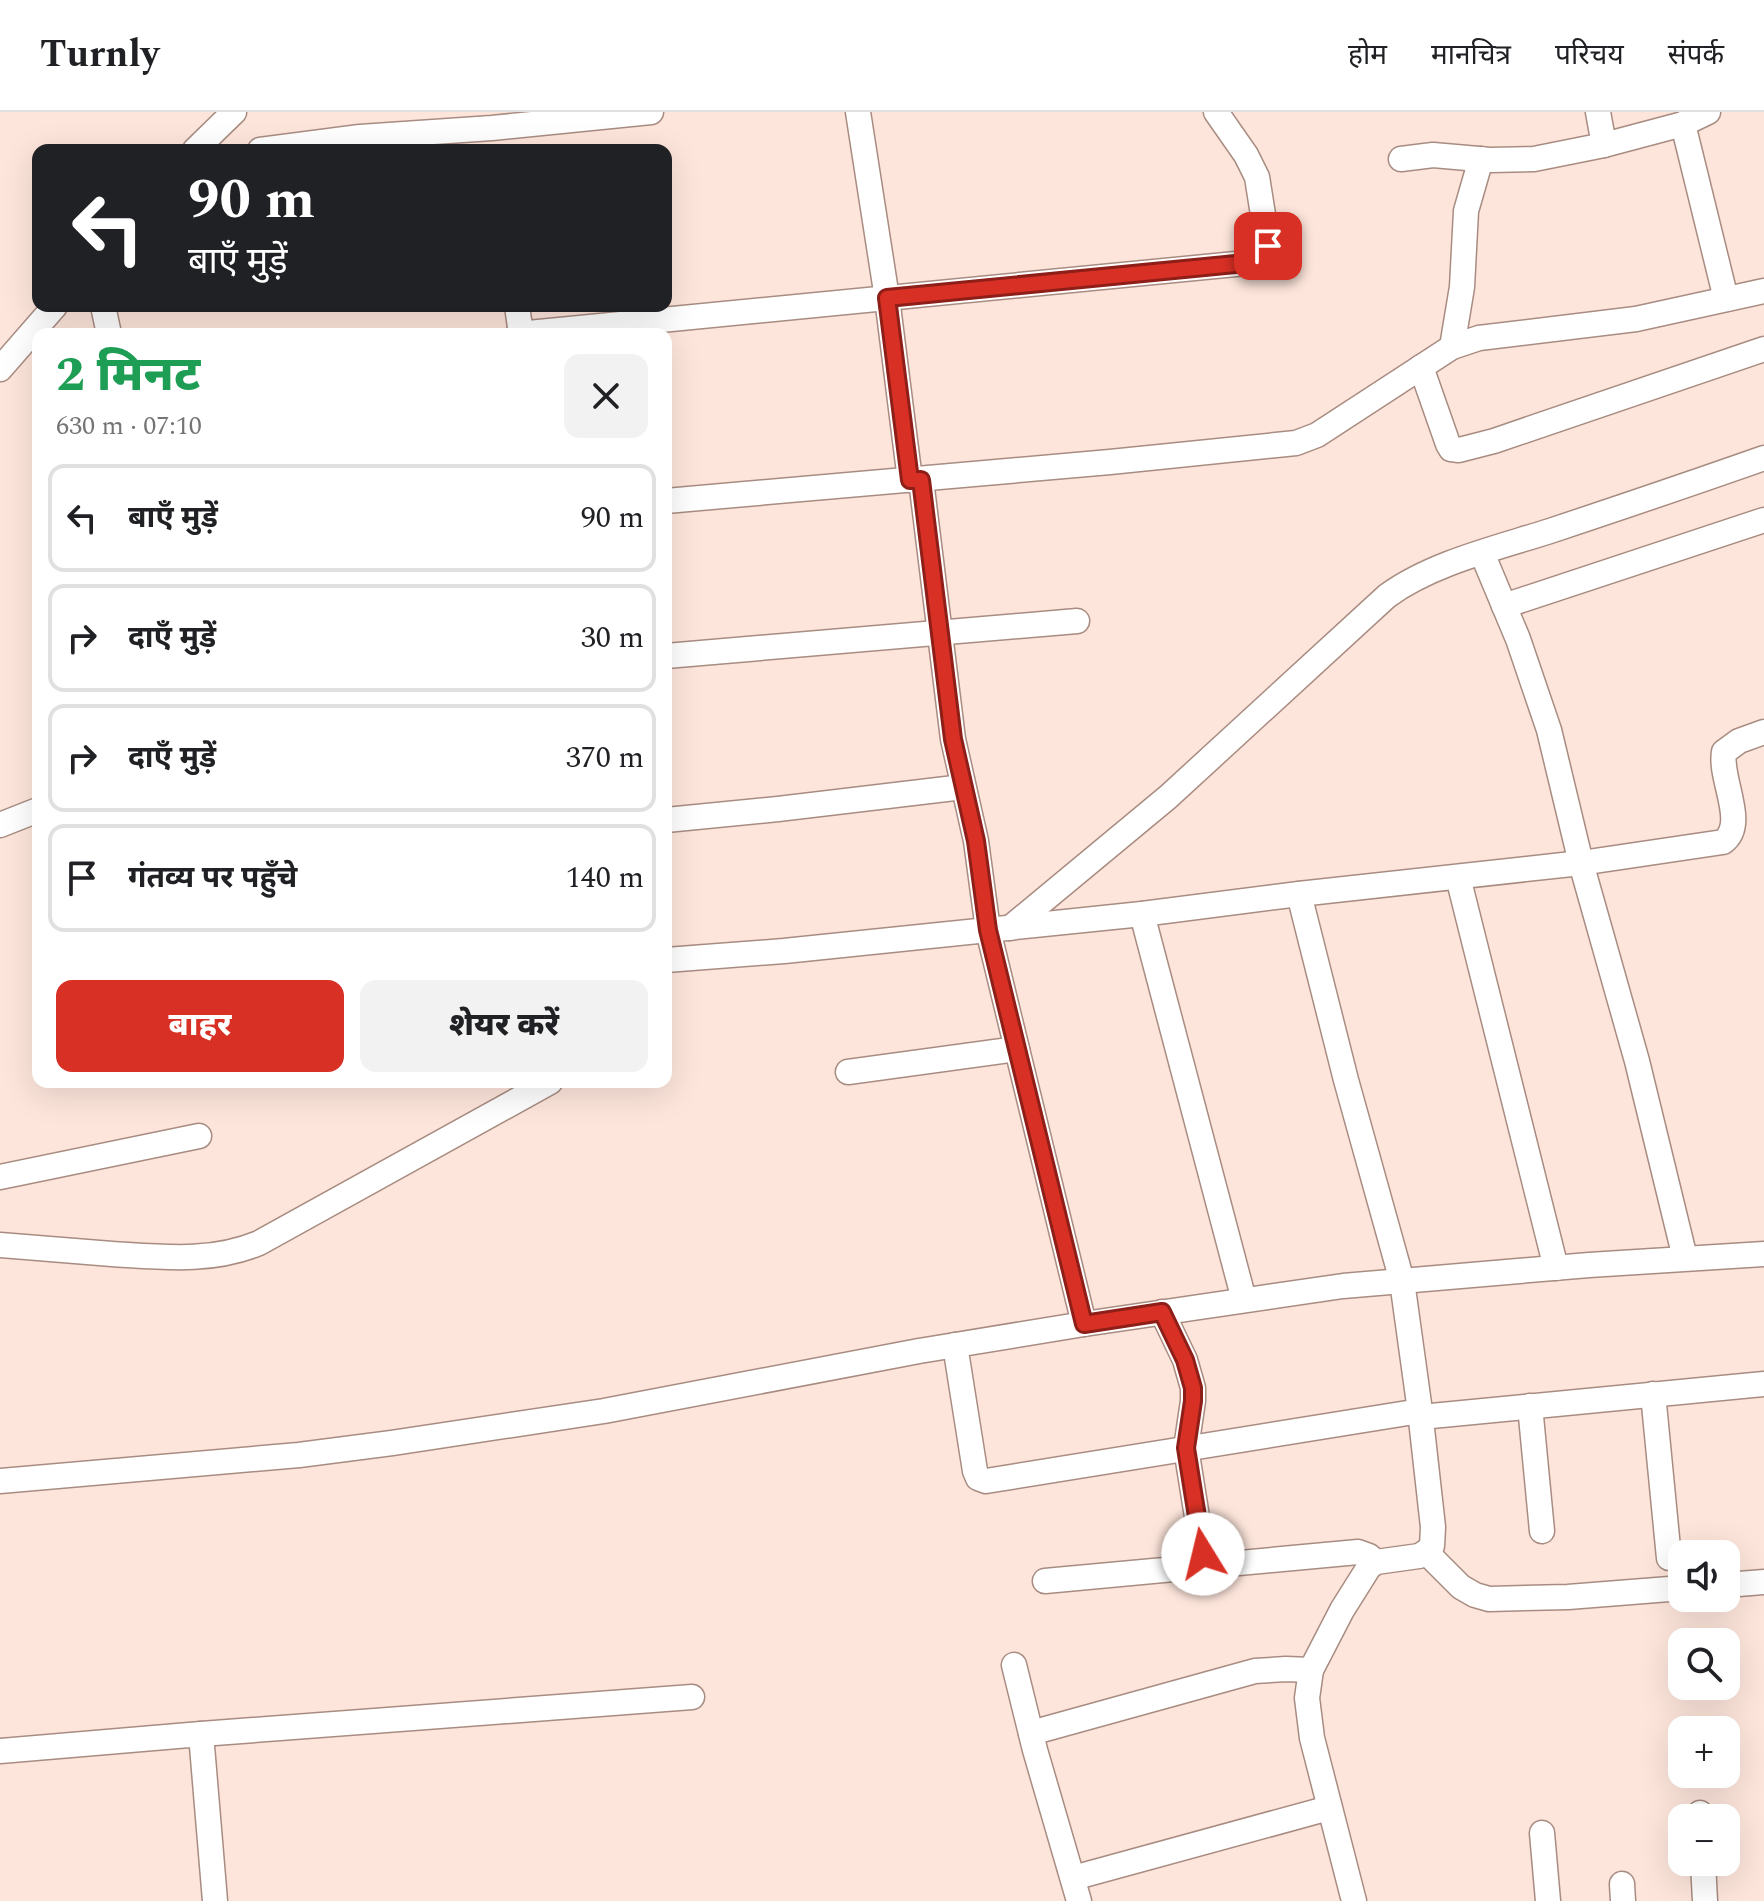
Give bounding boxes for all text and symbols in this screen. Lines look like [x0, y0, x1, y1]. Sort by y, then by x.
text: Turnly [40, 26, 159, 84]
text: होम [1348, 34, 1387, 77]
text: मानचित्र [1431, 34, 1511, 77]
text: परिचय [1555, 34, 1624, 77]
text: संपर्क [1668, 34, 1724, 77]
text: 90 m [188, 158, 315, 243]
icon: left [56, 176, 160, 280]
pin [1234, 212, 1302, 280]
icon: arrive [1246, 224, 1290, 268]
text: बाएँ मुड़ें [188, 235, 288, 290]
text: 2 मिनट [56, 339, 200, 412]
button: close [564, 354, 648, 438]
text: 630 m · 07:10 [56, 406, 202, 446]
text: बाएँ मुड़ें [128, 495, 218, 541]
text: 90 m [581, 495, 644, 541]
icon: left [60, 496, 104, 540]
text: दाएँ मुड़ें [128, 615, 216, 661]
text: 30 m [581, 615, 644, 661]
icon: right [60, 616, 104, 660]
text: दाएँ मुड़ें [128, 735, 216, 781]
text: 370 m [566, 735, 644, 781]
icon: right [60, 736, 104, 780]
text: गंतव्य पर पहुँचे [128, 855, 297, 901]
text: 140 m [566, 855, 644, 901]
icon: arrive [60, 856, 104, 900]
button: बाहर [56, 980, 344, 1072]
button: शेयर करें [360, 980, 648, 1072]
position arrow [1161, 1512, 1245, 1596]
map controls [1668, 1540, 1740, 1876]
button: sound [1668, 1540, 1740, 1612]
button: search [1668, 1628, 1740, 1700]
button: + [1668, 1716, 1740, 1788]
button: − [1668, 1804, 1740, 1876]

